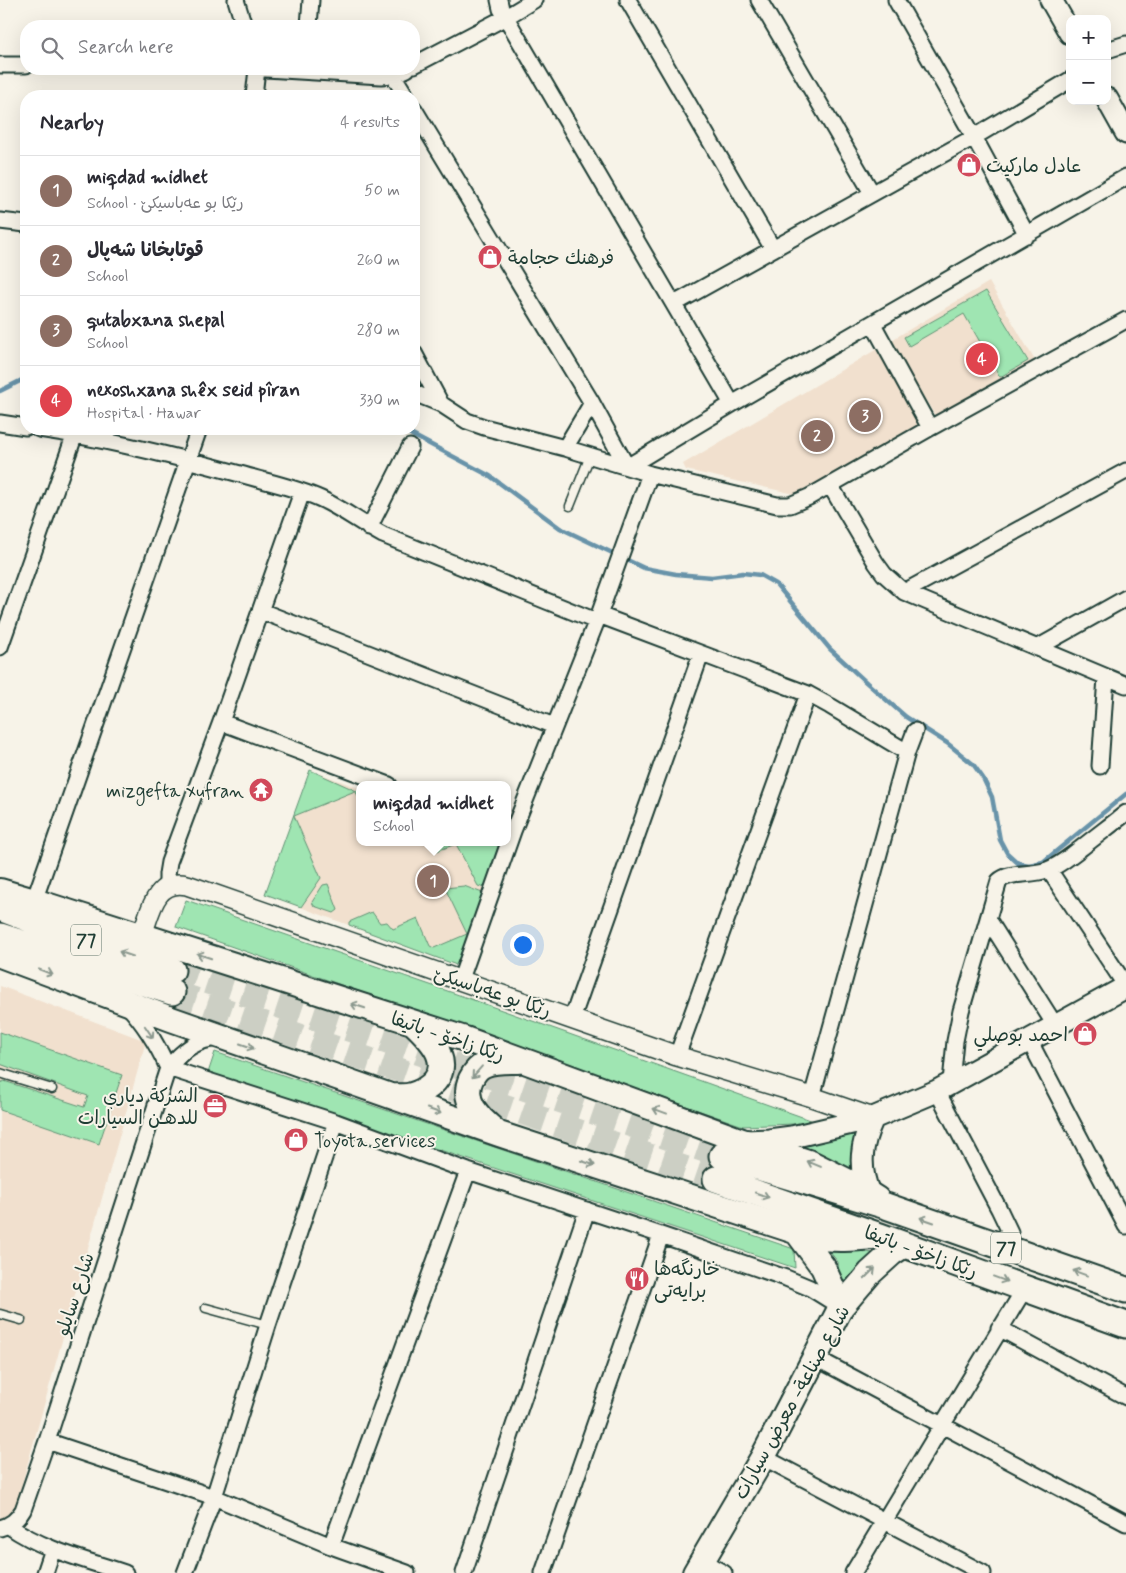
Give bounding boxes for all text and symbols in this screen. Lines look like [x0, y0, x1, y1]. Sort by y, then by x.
map controls [1066, 15, 1111, 105]
button: + [1066, 15, 1111, 60]
search box [20, 20, 420, 75]
icon: search [38, 34, 66, 62]
text: Search here [78, 35, 174, 60]
button: − [1066, 60, 1111, 105]
text: Nearby [40, 109, 104, 137]
text: 4 results [340, 112, 400, 133]
shop icon: عادل ماركيت [956, 152, 982, 178]
place label: عادل ماركيت [986, 154, 1083, 179]
text: miqdad midhet [87, 165, 208, 190]
text: 1 [52, 180, 60, 201]
text: 50 m [364, 180, 400, 201]
text: School · رێكا بو عه‌باسيكێ [87, 193, 244, 214]
text: قوتابخانا شەپال [87, 238, 204, 263]
shop icon: فرهنك حجامة [477, 244, 503, 270]
place label: فرهنك حجامة [508, 246, 614, 271]
text: 2 [52, 250, 60, 271]
text: 260 m [357, 250, 400, 271]
text: School [87, 266, 128, 287]
text: qutabxana shepal [87, 308, 225, 333]
text: 3 [52, 320, 60, 341]
text: 280 m [357, 320, 400, 341]
text: School [87, 333, 128, 354]
pin: 4 [966, 340, 998, 378]
text: nexoshxana shêx seid pîran [87, 378, 300, 403]
text: 4 [51, 390, 61, 411]
text: 330 m [359, 390, 400, 411]
pin: 3 [849, 397, 881, 435]
text: Hospital · Hawar [87, 403, 201, 424]
pin: 2 [801, 417, 833, 455]
temple icon: mizgefta xufran [248, 777, 274, 803]
place label: mizgefta xufran [106, 779, 244, 806]
popup [356, 781, 511, 846]
text: miqdad midhet [373, 791, 494, 816]
text: School [373, 816, 415, 837]
pin: 1 [417, 862, 449, 900]
road number: 77 [71, 924, 101, 956]
your location [510, 932, 536, 958]
one-way arrow [119, 949, 134, 958]
one-way arrow [196, 950, 212, 960]
street label: رێكا بو عه‌باسيكێ [431, 961, 554, 1024]
one-way arrow [37, 968, 53, 977]
one-way arrow [351, 1000, 367, 1010]
street label: رێکا زاخۆ - باتیفا [387, 1006, 508, 1069]
shop icon: احمد بوصلي [1072, 1021, 1098, 1047]
place label: احمد بوصلي [974, 1023, 1068, 1051]
one-way arrow [144, 1025, 154, 1039]
one-way arrow [239, 1042, 255, 1051]
one-way arrow [472, 1065, 484, 1078]
place label: الشركة دياري للدهـن السيارات [78, 1084, 198, 1131]
office icon: الشركة دياري للدهـن السيارات [202, 1093, 228, 1119]
one-way arrow [653, 1106, 669, 1115]
one-way arrow [426, 1107, 442, 1117]
shop icon: Toyota services [283, 1127, 309, 1153]
place label: Toyota services [314, 1129, 436, 1154]
one-way arrow [579, 1159, 595, 1169]
one-way arrow [807, 1159, 822, 1169]
one-way arrow [754, 1191, 769, 1200]
one-way arrow [920, 1215, 935, 1224]
street label: رێکا زاخۆ - باتیفا [860, 1220, 981, 1285]
road number: 77 [991, 1232, 1021, 1264]
street label: شارع سايلو [50, 1250, 101, 1340]
place label: خارنگه‌ها برايه‌تى [654, 1257, 720, 1304]
restaurant icon: خارنگه‌ها برايه‌تى [624, 1266, 650, 1292]
one-way arrow [864, 1267, 876, 1279]
one-way arrow [1073, 1268, 1089, 1277]
one-way arrow [992, 1275, 1007, 1284]
street label: شارع صناعة- معرض سيارات [728, 1301, 856, 1504]

